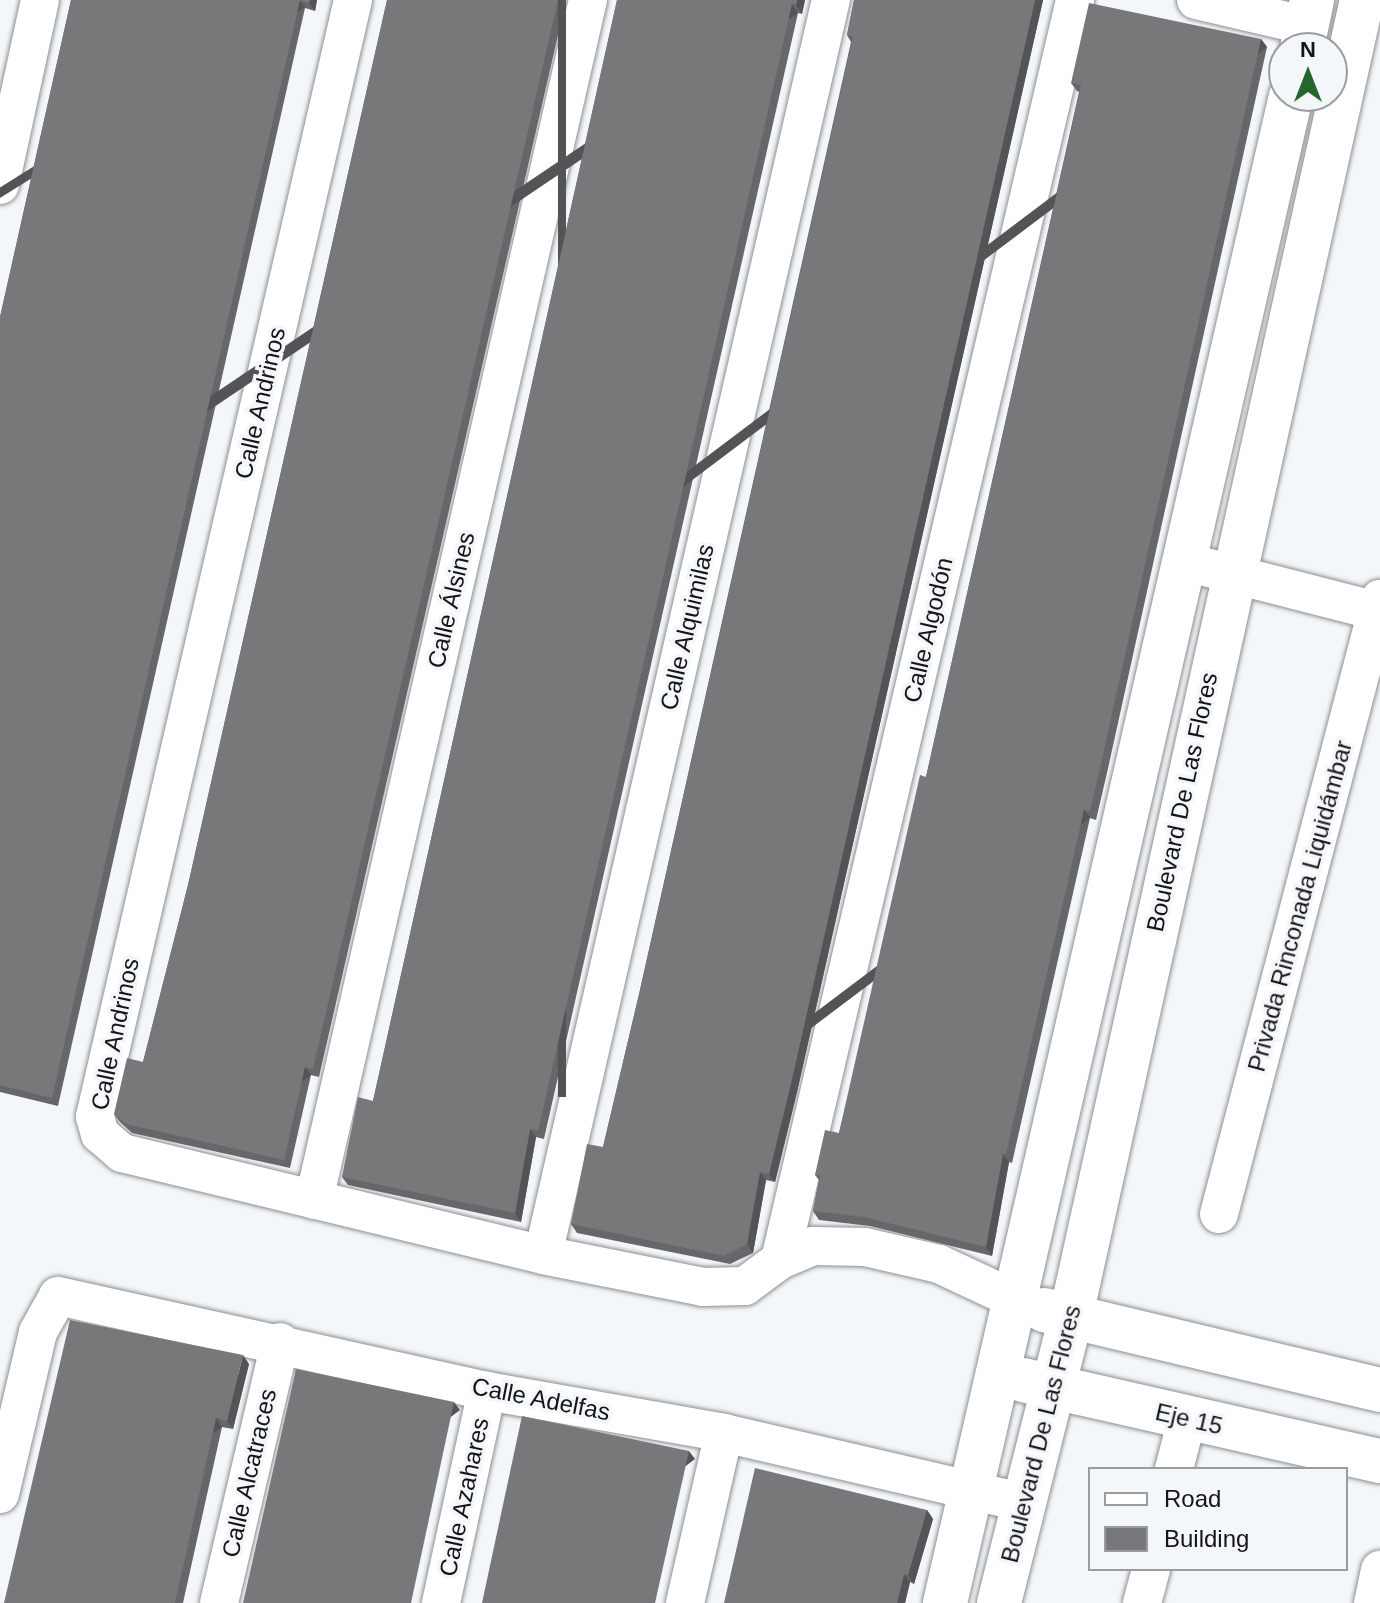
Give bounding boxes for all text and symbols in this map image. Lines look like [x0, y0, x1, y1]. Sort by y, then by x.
north arrow [1268, 32, 1348, 112]
text: N [1300, 37, 1316, 62]
street label: Calle Andrinos [228, 324, 292, 482]
street label: Calle Álsines [421, 529, 481, 671]
street label: Calle Alquimilas [654, 541, 720, 713]
street label: Calle Algodón [897, 554, 959, 706]
street label: Boulevard De Las Flores [1140, 670, 1224, 934]
street label: Privada Rinconada Liquidámbar [1242, 737, 1358, 1075]
street label: Calle Andrinos [85, 955, 145, 1113]
street label: Boulevard De Las Flores [995, 1302, 1087, 1566]
street label: Calle Adelfas [469, 1371, 613, 1427]
street label: Calle Alcatraces [215, 1385, 283, 1561]
street label: Eje 15 [1153, 1397, 1225, 1441]
street label: Calle Azahares [433, 1414, 495, 1580]
legend [1088, 1467, 1348, 1571]
text: Road [1164, 1485, 1221, 1512]
text: Building [1164, 1525, 1249, 1552]

